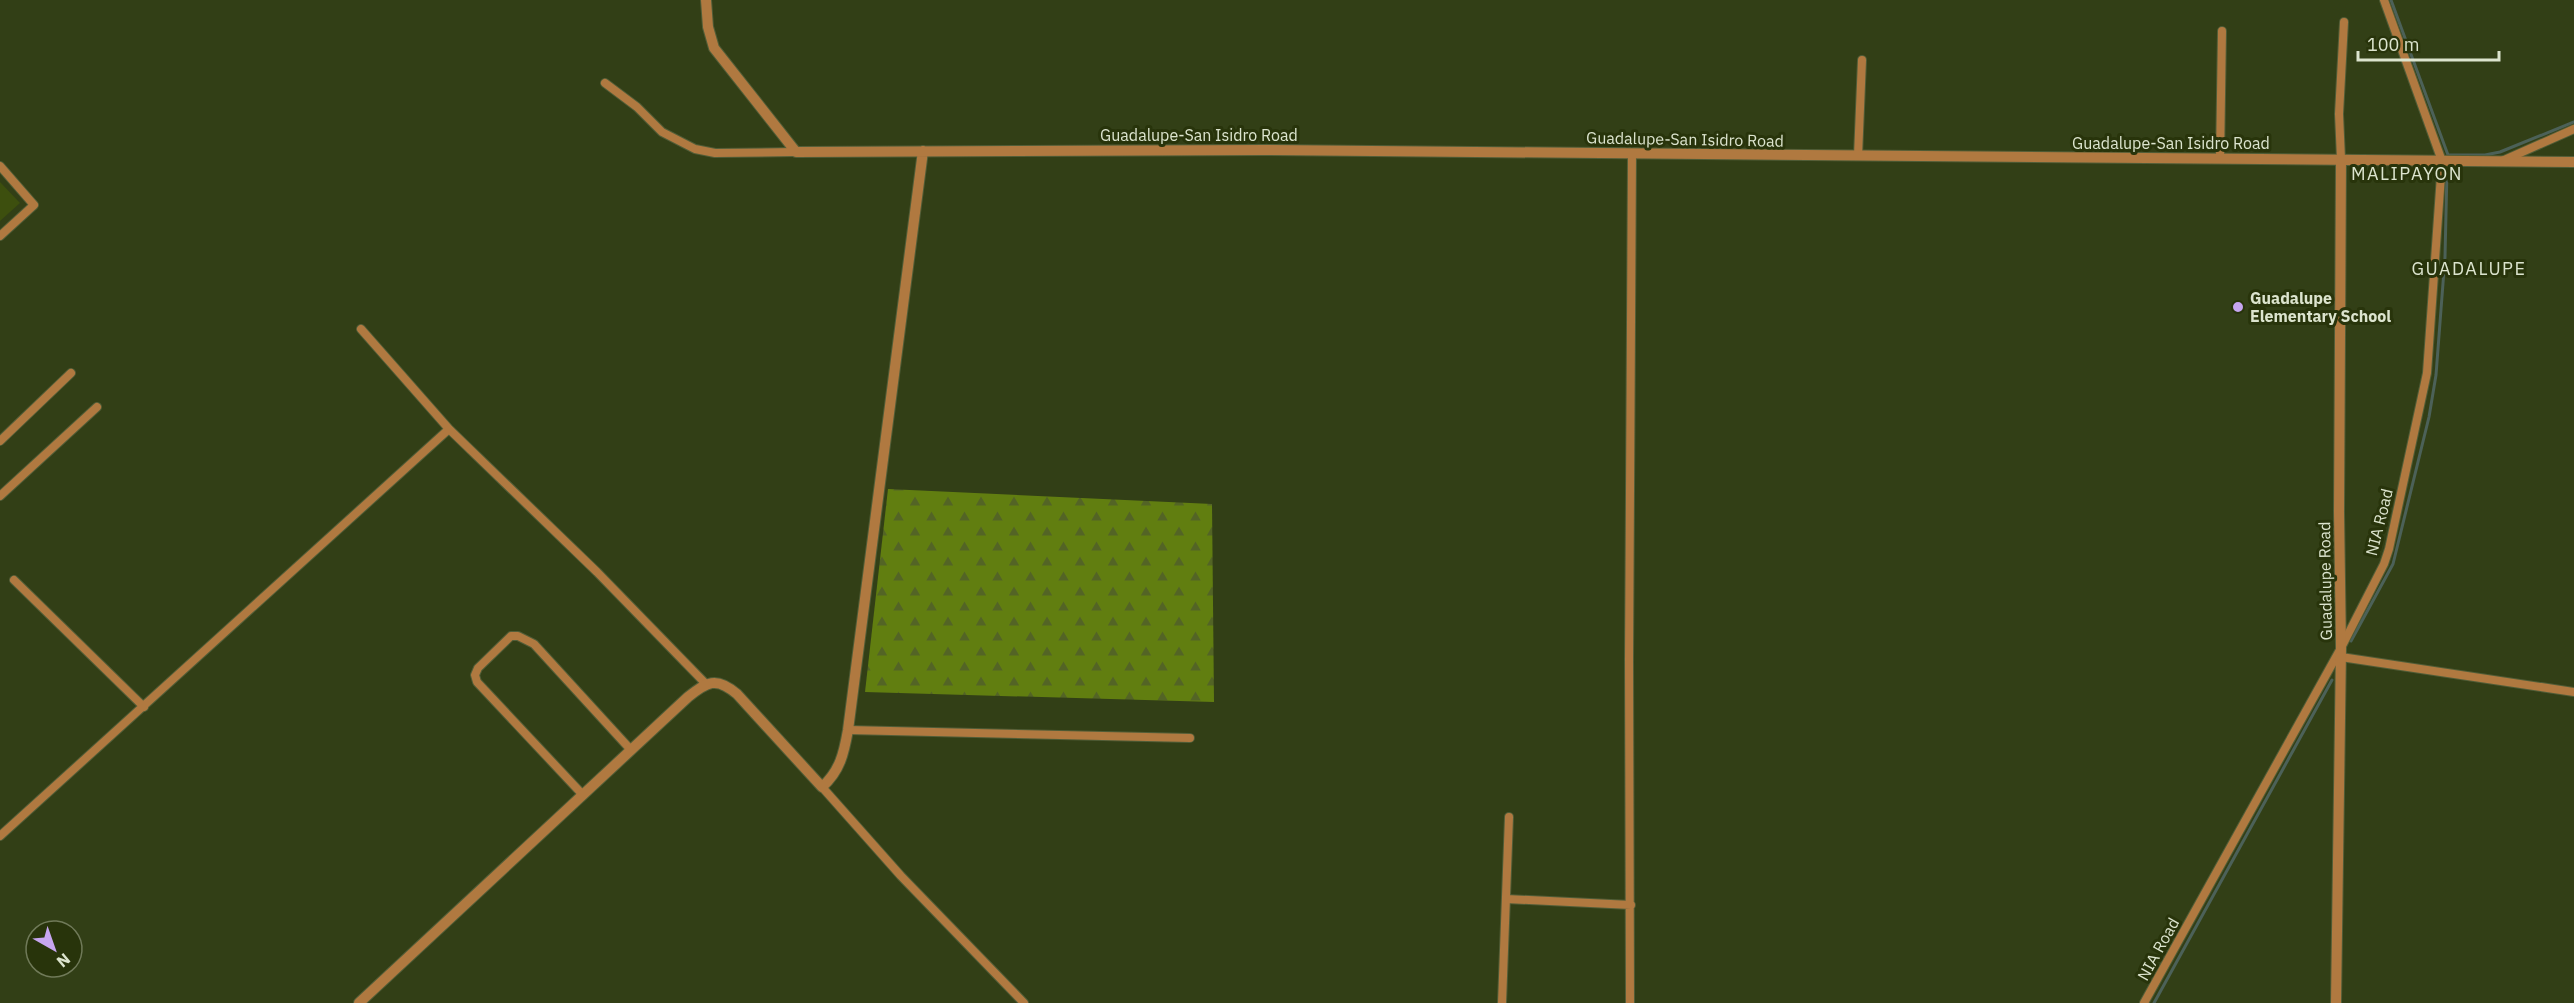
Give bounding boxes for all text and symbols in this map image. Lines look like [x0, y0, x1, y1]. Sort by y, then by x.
scale bar [2358, 24, 2499, 62]
text: 100 m [2367, 33, 2419, 56]
street label: Guadalupe-San Isidro Road [1100, 125, 1298, 145]
street label: Guadalupe-San Isidro Road [1586, 127, 1784, 151]
street label: Guadalupe-San Isidro Road [2072, 133, 2270, 153]
district label: MALIPAYON [2351, 162, 2463, 185]
district label: GUADALUPE [2411, 257, 2527, 280]
place label: Guadalupe Elementary School [2250, 288, 2391, 326]
marker: Guadalupe Elementary School [2231, 300, 2245, 314]
street label: NIA Road [2361, 486, 2397, 558]
street label: Guadalupe Road [2314, 522, 2336, 640]
street label: NIA Road [2133, 914, 2183, 984]
north arrow [24, 919, 84, 979]
text: N [53, 949, 75, 972]

